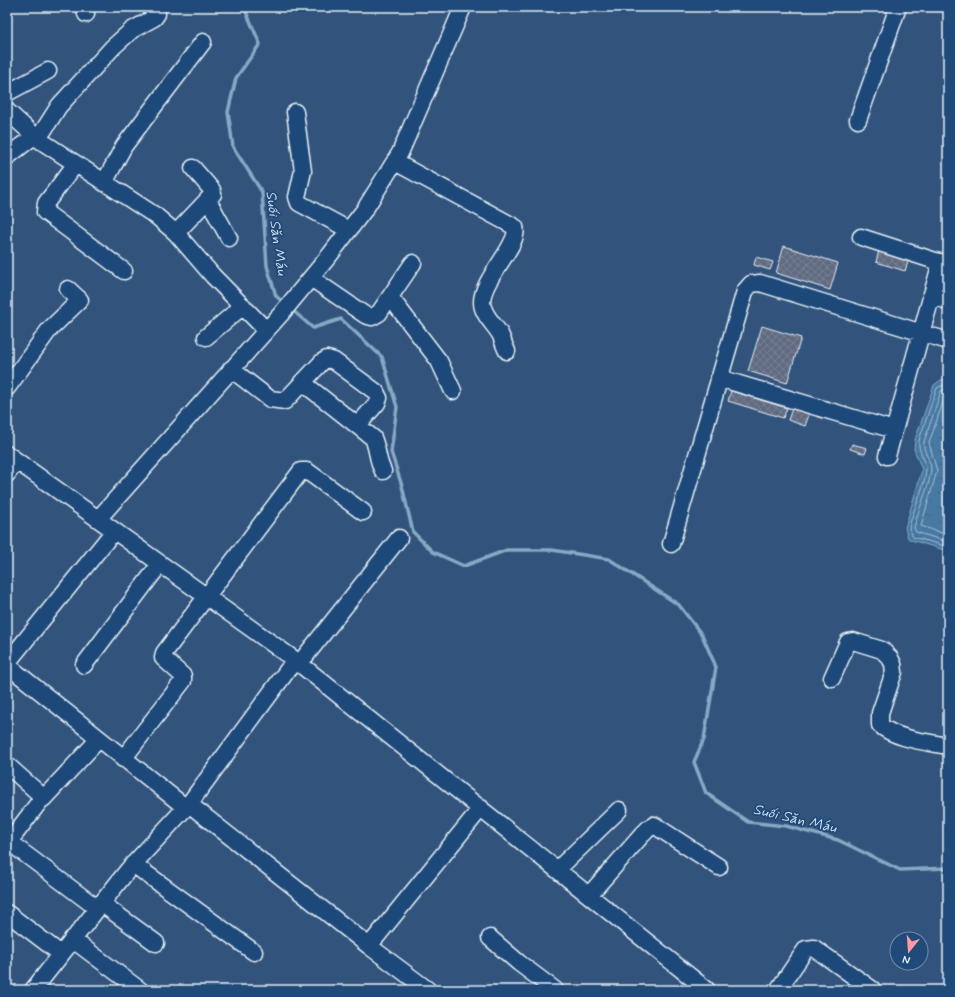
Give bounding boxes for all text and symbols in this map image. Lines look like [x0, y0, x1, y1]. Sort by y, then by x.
water label: Suối Săn Máu [260, 190, 292, 278]
water label: Suối Săn Máu [751, 800, 840, 839]
north arrow [889, 931, 929, 971]
text: N [901, 952, 912, 967]

